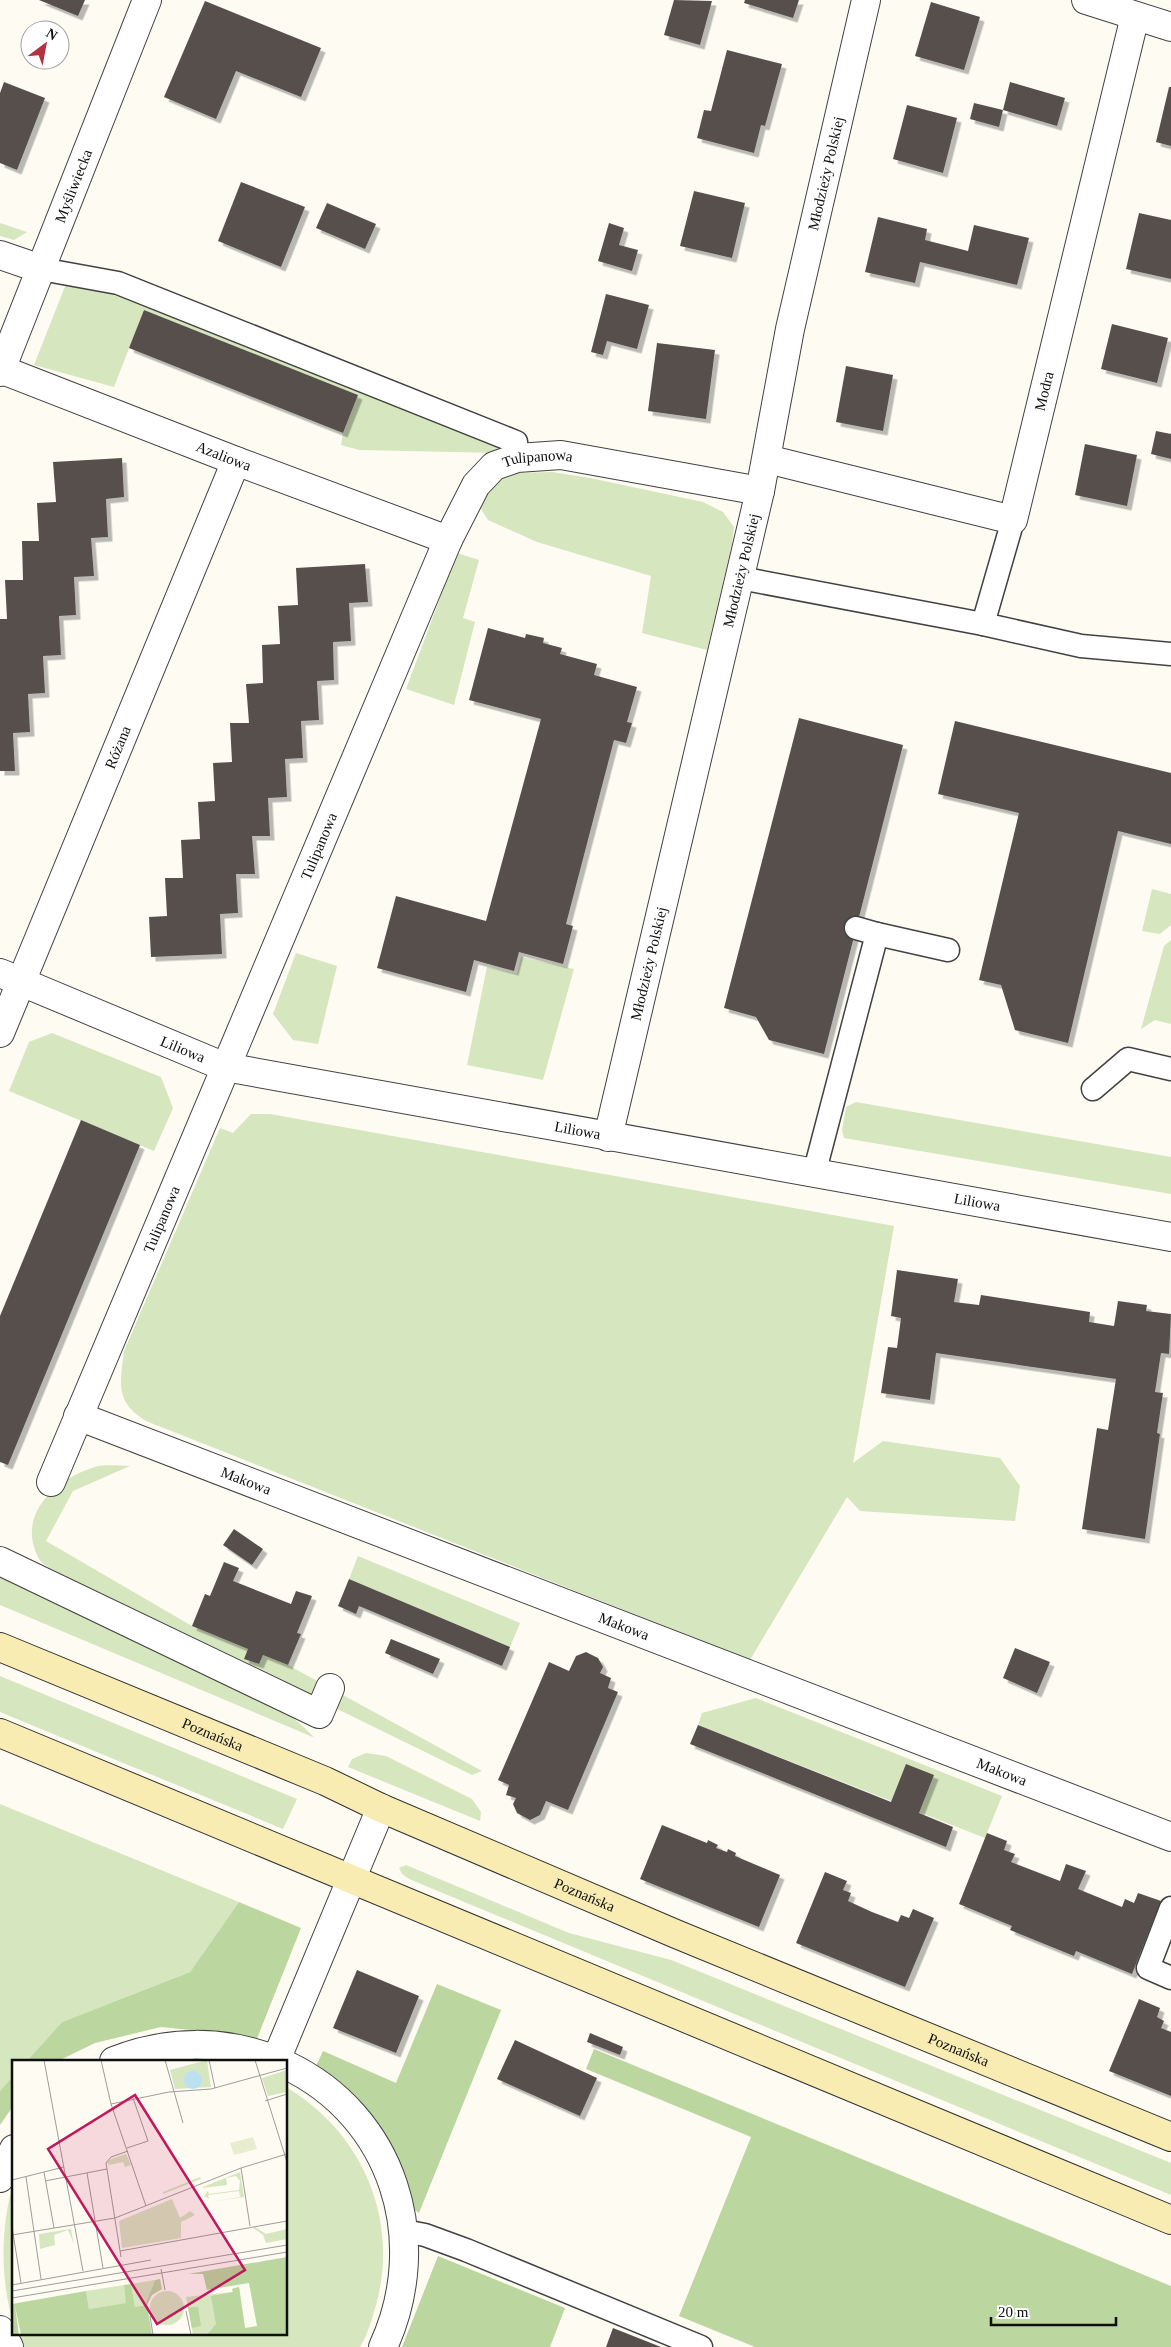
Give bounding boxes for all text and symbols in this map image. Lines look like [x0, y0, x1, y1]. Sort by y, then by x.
north arrow [20, 20, 70, 70]
text: N [43, 25, 60, 43]
street label: Młodzieży Polskiej [805, 115, 847, 232]
street label: Myśliwiecka [52, 147, 95, 225]
street label: Modra [1032, 370, 1057, 412]
street label: Azaliowa [194, 438, 254, 474]
street label: Tulipanowa [500, 447, 575, 471]
street label: Młodzieży Polskiej [720, 512, 762, 629]
street label: Różana [102, 723, 134, 771]
street label: Tulipanowa [298, 810, 340, 882]
street label: Młodzieży Polskiej [628, 905, 670, 1022]
street label: Liliowa [158, 1033, 208, 1066]
street label: Liliowa [553, 1118, 602, 1142]
street label: Tulipanowa [140, 1183, 183, 1255]
street label: Liliowa [953, 1190, 1002, 1214]
street label: Makowa [219, 1464, 274, 1498]
street label: Makowa [597, 1609, 652, 1643]
street label: Poznańska [180, 1715, 246, 1754]
street label: Makowa [974, 1755, 1030, 1789]
street label: Poznańska [552, 1875, 617, 1915]
street label: Poznańska [926, 2030, 992, 2070]
inset map [12, 2060, 288, 2334]
scale bar [991, 2294, 1116, 2326]
text: 20 m [998, 2304, 1029, 2320]

